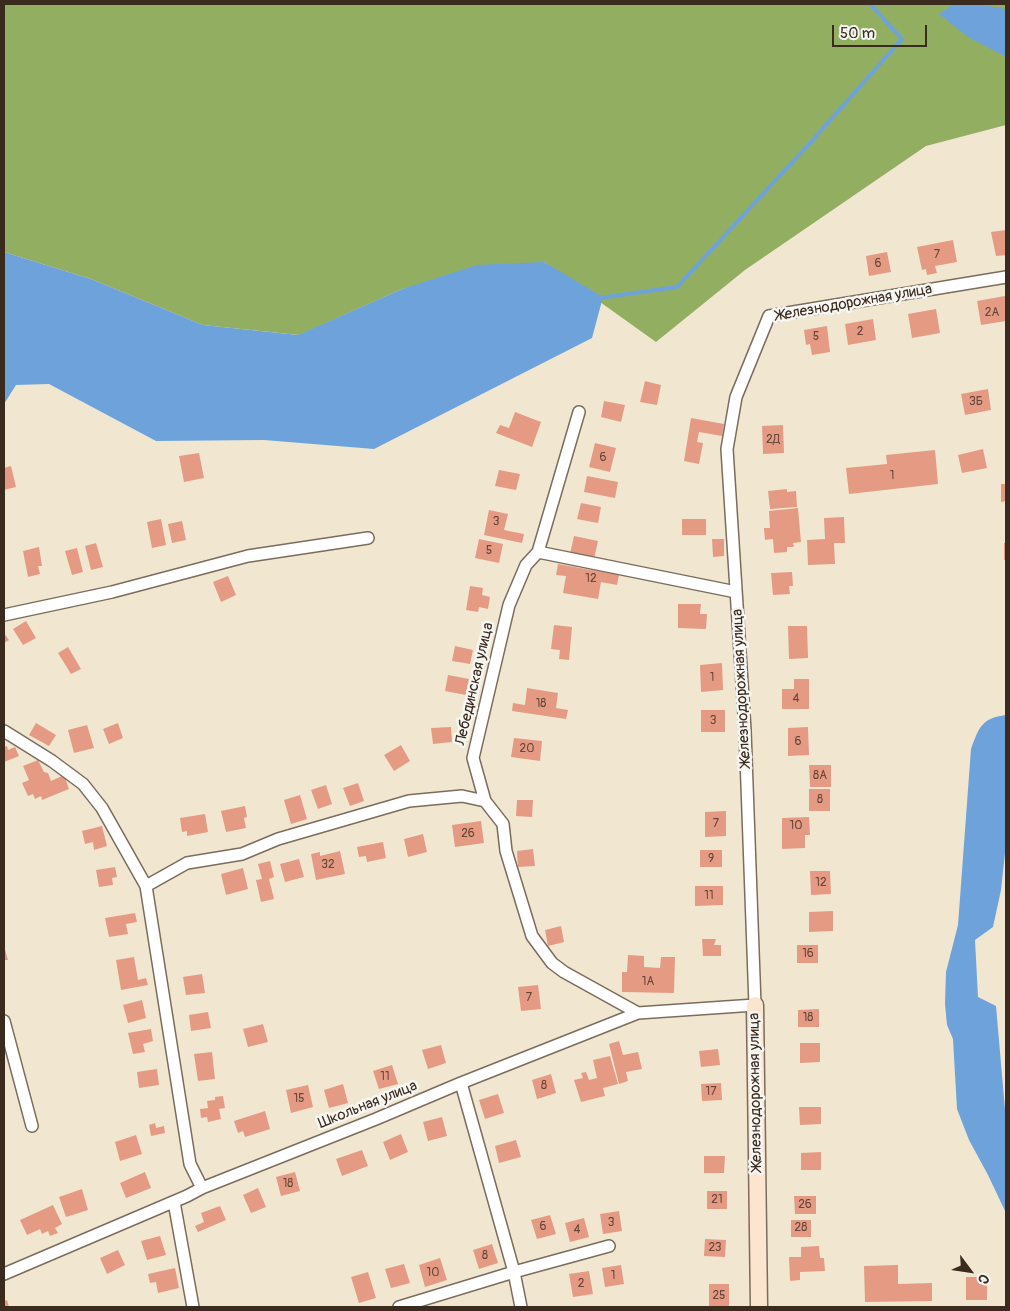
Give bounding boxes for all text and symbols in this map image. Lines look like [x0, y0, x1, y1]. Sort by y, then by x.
scale bar [835, 15, 930, 47]
text: 50 m [840, 24, 875, 43]
house number: 7 [934, 248, 940, 262]
house number: 6 [875, 257, 881, 271]
street label: Железнодорожная улица [774, 280, 934, 326]
house number: 2А [985, 306, 999, 320]
house number: 2 [857, 325, 863, 339]
house number: 5 [813, 330, 819, 344]
house number: 3Б [969, 395, 983, 409]
house number: 2Д [766, 433, 780, 447]
house number: 6 [600, 451, 606, 465]
house number: 1 [890, 469, 894, 483]
house number: 3 [493, 515, 499, 529]
house number: 5 [486, 544, 492, 558]
house number: 12 [585, 572, 597, 586]
street label: Железнодорожная улица [729, 608, 755, 768]
street label: Лебединская улица [452, 621, 498, 747]
house number: 1 [710, 671, 714, 685]
house number: 4 [793, 692, 799, 706]
house number: 18 [536, 697, 546, 711]
house number: 3 [710, 714, 716, 728]
house number: 6 [795, 735, 801, 749]
house number: 20 [520, 742, 534, 756]
house number: 8А [813, 769, 827, 783]
house number: 8 [817, 793, 823, 807]
house number: 7 [713, 817, 719, 831]
house number: 10 [790, 819, 802, 833]
house number: 26 [461, 827, 475, 841]
house number: 9 [708, 852, 714, 866]
house number: 32 [321, 858, 335, 872]
house number: 12 [815, 876, 827, 890]
house number: 11 [704, 889, 714, 903]
house number: 16 [802, 947, 814, 961]
house number: 1А [642, 975, 654, 989]
house number: 7 [526, 991, 532, 1005]
house number: 18 [803, 1011, 813, 1025]
street label: Железнодорожная улица [746, 1013, 766, 1171]
house number: 11 [380, 1070, 390, 1084]
street label: Школьная улица [316, 1077, 420, 1133]
house number: 8 [541, 1079, 547, 1093]
house number: 17 [705, 1085, 717, 1099]
house number: 15 [293, 1092, 305, 1106]
house number: 18 [283, 1177, 293, 1191]
house number: 21 [711, 1193, 723, 1207]
house number: 26 [798, 1198, 812, 1212]
house number: 3 [608, 1216, 614, 1230]
house number: 6 [540, 1220, 546, 1234]
house number: 28 [795, 1221, 807, 1235]
house number: 4 [574, 1223, 580, 1237]
house number: 23 [708, 1241, 722, 1255]
north arrow [945, 1246, 995, 1296]
house number: 8 [482, 1249, 488, 1263]
house number: 10 [427, 1266, 439, 1280]
house number: 1 [611, 1269, 615, 1283]
text: С [974, 1271, 993, 1287]
house number: 2 [578, 1277, 584, 1291]
house number: 25 [712, 1289, 726, 1303]

